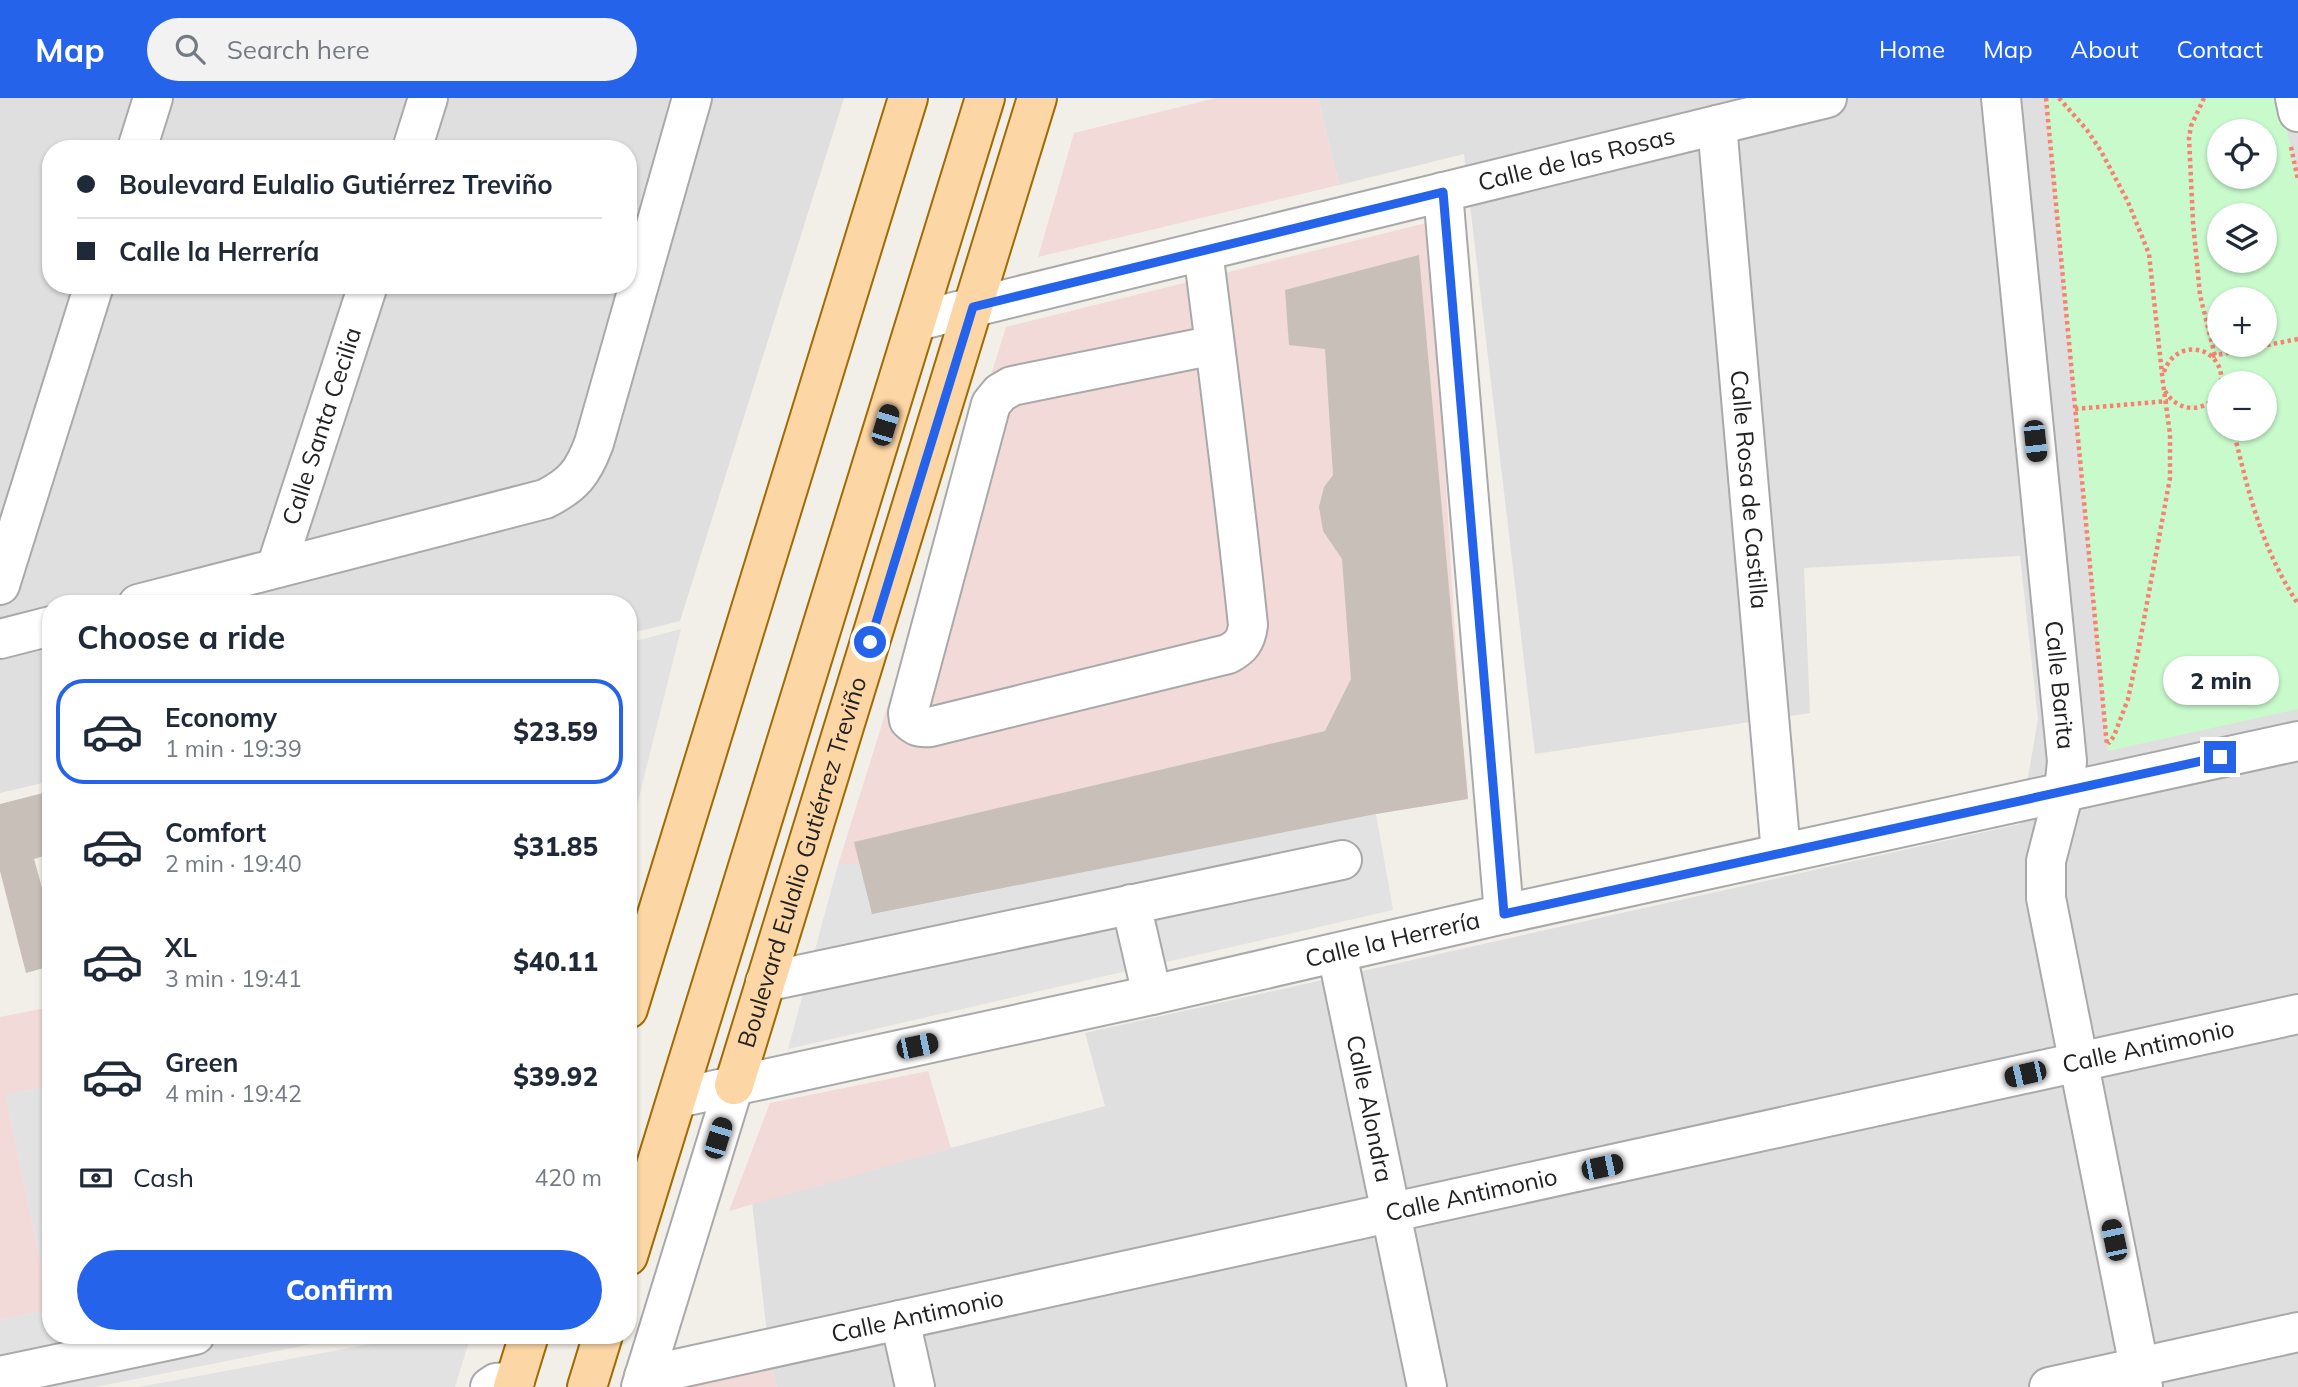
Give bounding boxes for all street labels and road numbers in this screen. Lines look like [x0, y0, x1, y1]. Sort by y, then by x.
street label: Calle de las Rosas [1475, 120, 1678, 197]
street label: Calle Santa Cecilia [275, 323, 367, 528]
street label: Calle Rosa de Castilla [1725, 369, 1775, 610]
street label: Calle Barita [2039, 619, 2082, 751]
street label: Boulevard Eulalio Gutiérrez Treviño [730, 673, 872, 1051]
street label: Calle la Herrería [1302, 904, 1483, 973]
street label: Calle Antimonio [2059, 1012, 2237, 1079]
street label: Calle Alondra [1340, 1032, 1400, 1185]
street label: Calle Antimonio [1382, 1161, 1560, 1227]
street label: Calle Antimonio [828, 1282, 1006, 1349]

